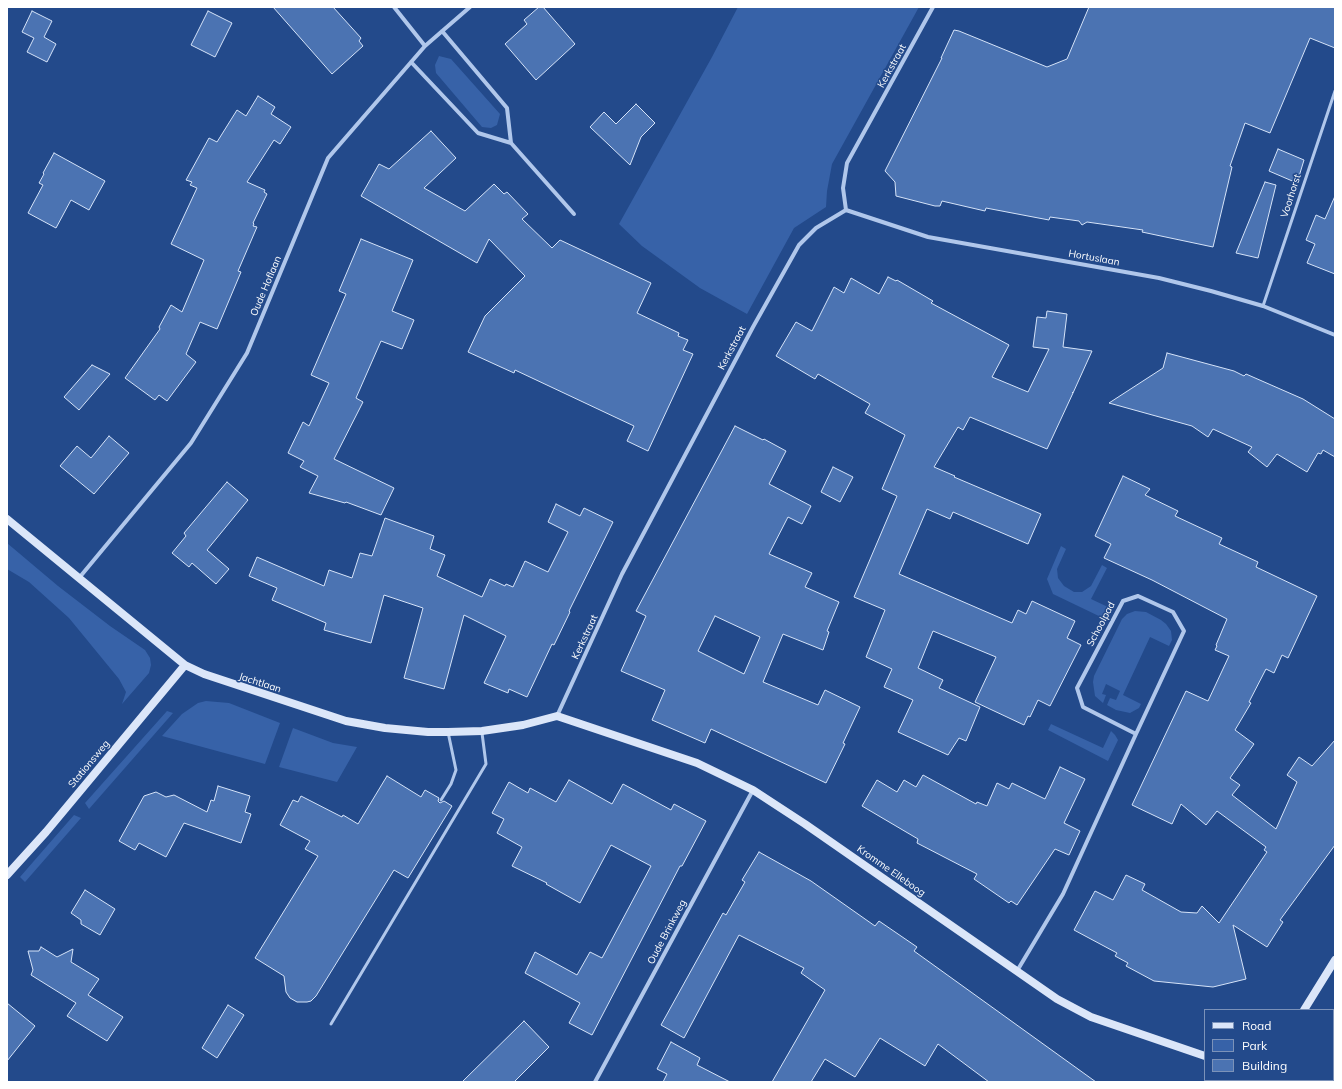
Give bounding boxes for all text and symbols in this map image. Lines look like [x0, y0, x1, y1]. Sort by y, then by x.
street label: Kerkstraat [875, 42, 909, 90]
street label: Voorhorst [1278, 173, 1304, 219]
street label: Hortuslaan [1067, 248, 1121, 268]
street label: Oude Hoflaan [248, 254, 284, 318]
street label: Kerkstraat [715, 324, 749, 372]
street label: Schoolpad [1084, 600, 1118, 648]
street label: Kerkstraat [569, 613, 601, 661]
street label: Jachtlaan [237, 671, 283, 695]
street label: Stationsweg [66, 738, 112, 790]
street label: Kromme Elleboog [854, 843, 928, 899]
street label: Oude Brinkweg [645, 898, 689, 966]
legend [1204, 1009, 1334, 1081]
text: Road [1242, 1018, 1271, 1033]
text: Park [1242, 1038, 1267, 1053]
text: Building [1242, 1058, 1287, 1073]

